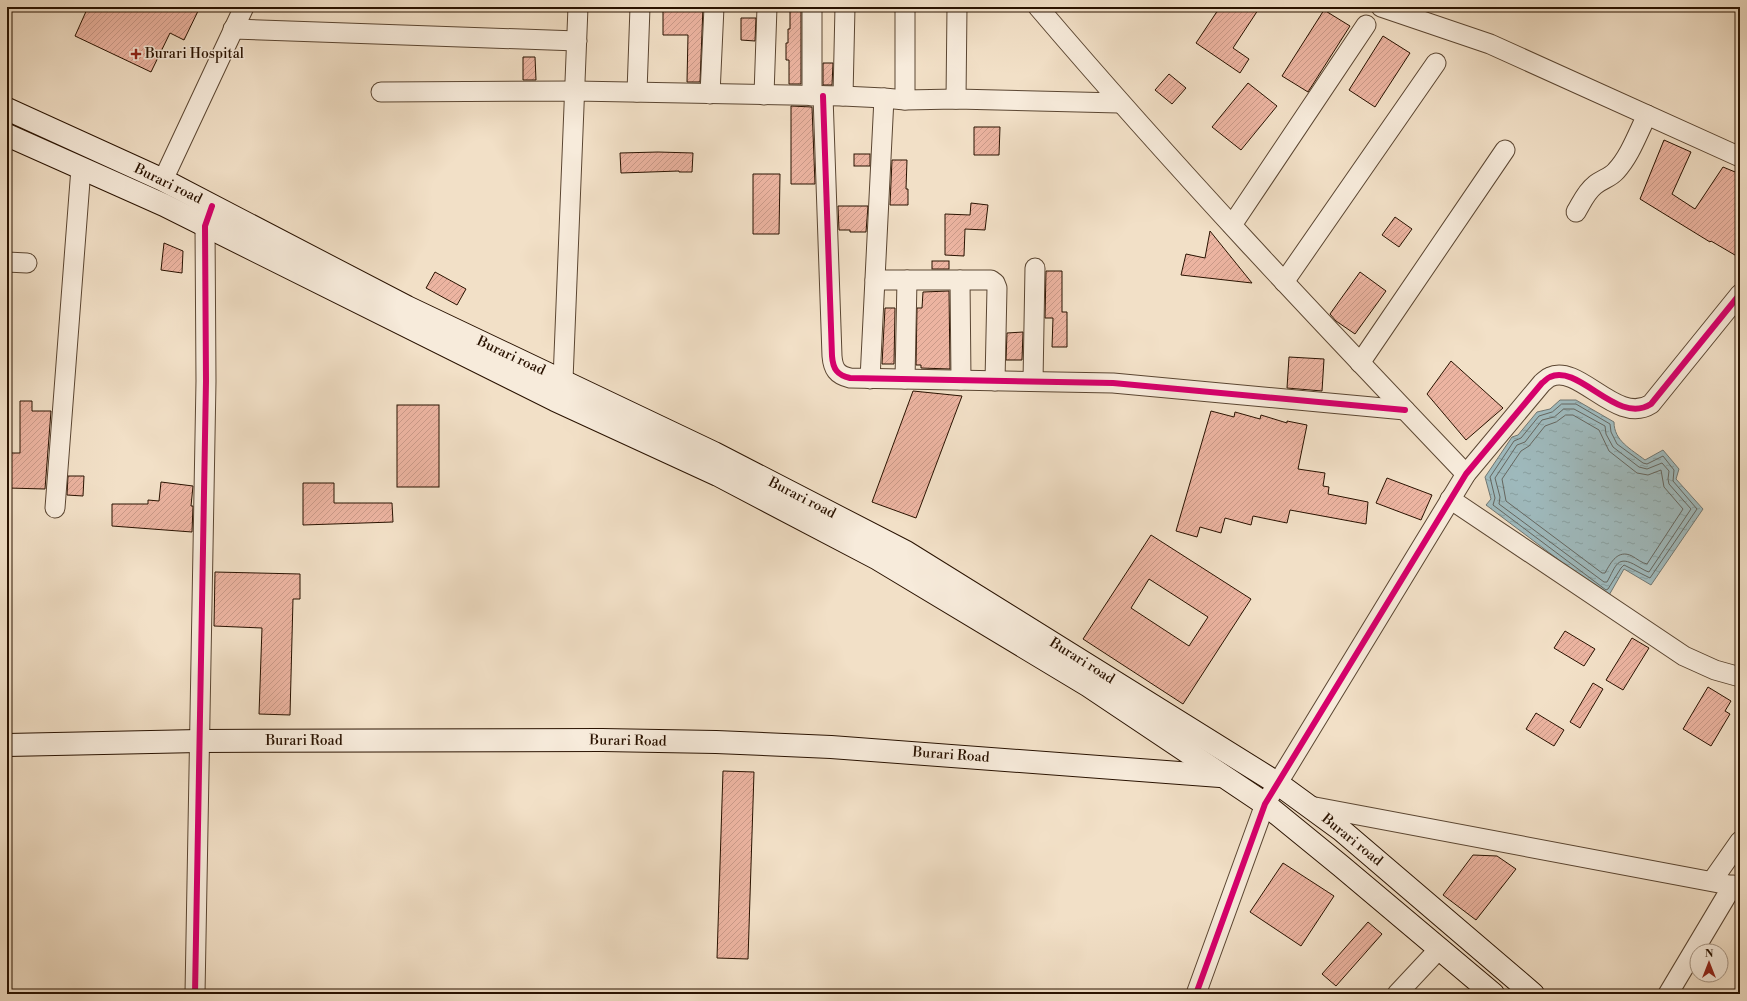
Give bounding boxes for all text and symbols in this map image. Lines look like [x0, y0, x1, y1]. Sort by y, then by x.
place label: Burari Hospital [144, 45, 244, 63]
marker: Burari Hospital [130, 48, 142, 60]
street label: Burari road [130, 159, 205, 208]
street label: Burari road [473, 332, 548, 380]
street label: Burari road [764, 473, 839, 523]
street label: Burari road [1045, 633, 1118, 688]
street label: Burari Road [588, 731, 667, 751]
street label: Burari Road [264, 732, 343, 750]
street label: Burari Road [911, 743, 990, 767]
street label: Burari road [1317, 809, 1386, 870]
north arrow [1689, 943, 1729, 983]
text: N [1705, 947, 1714, 961]

